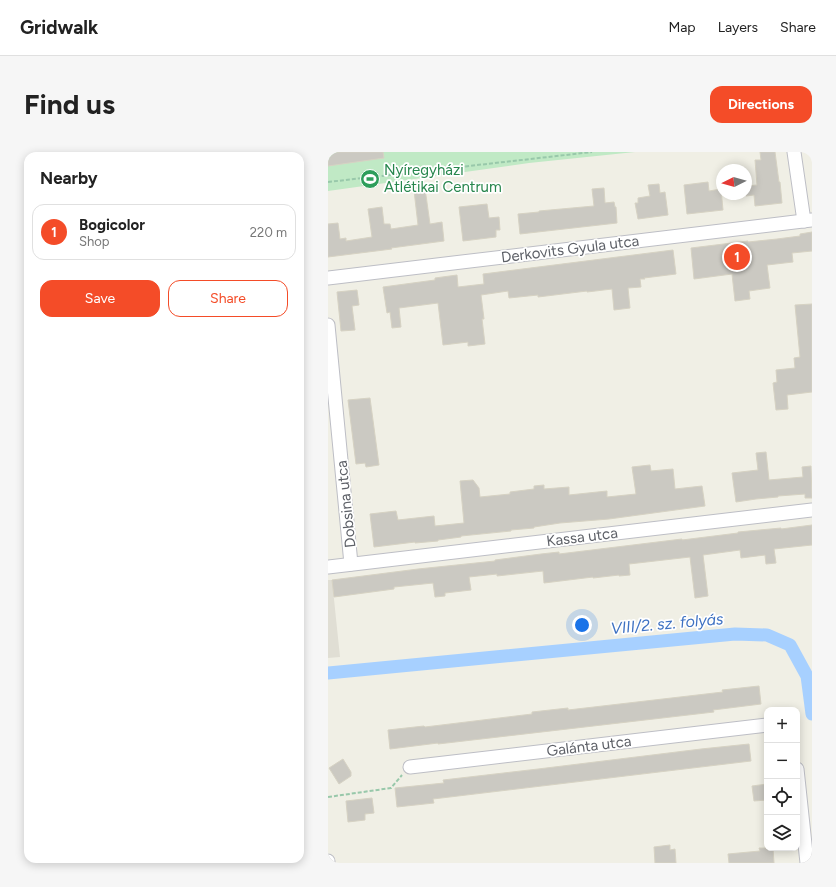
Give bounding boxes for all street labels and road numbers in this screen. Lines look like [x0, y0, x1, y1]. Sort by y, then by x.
street label: Derkovits Gyula utca [500, 232, 640, 266]
street label: Dobsina utca [332, 459, 360, 549]
street label: Kassa utca [545, 524, 619, 550]
street label: Galánta utca [546, 732, 632, 760]

